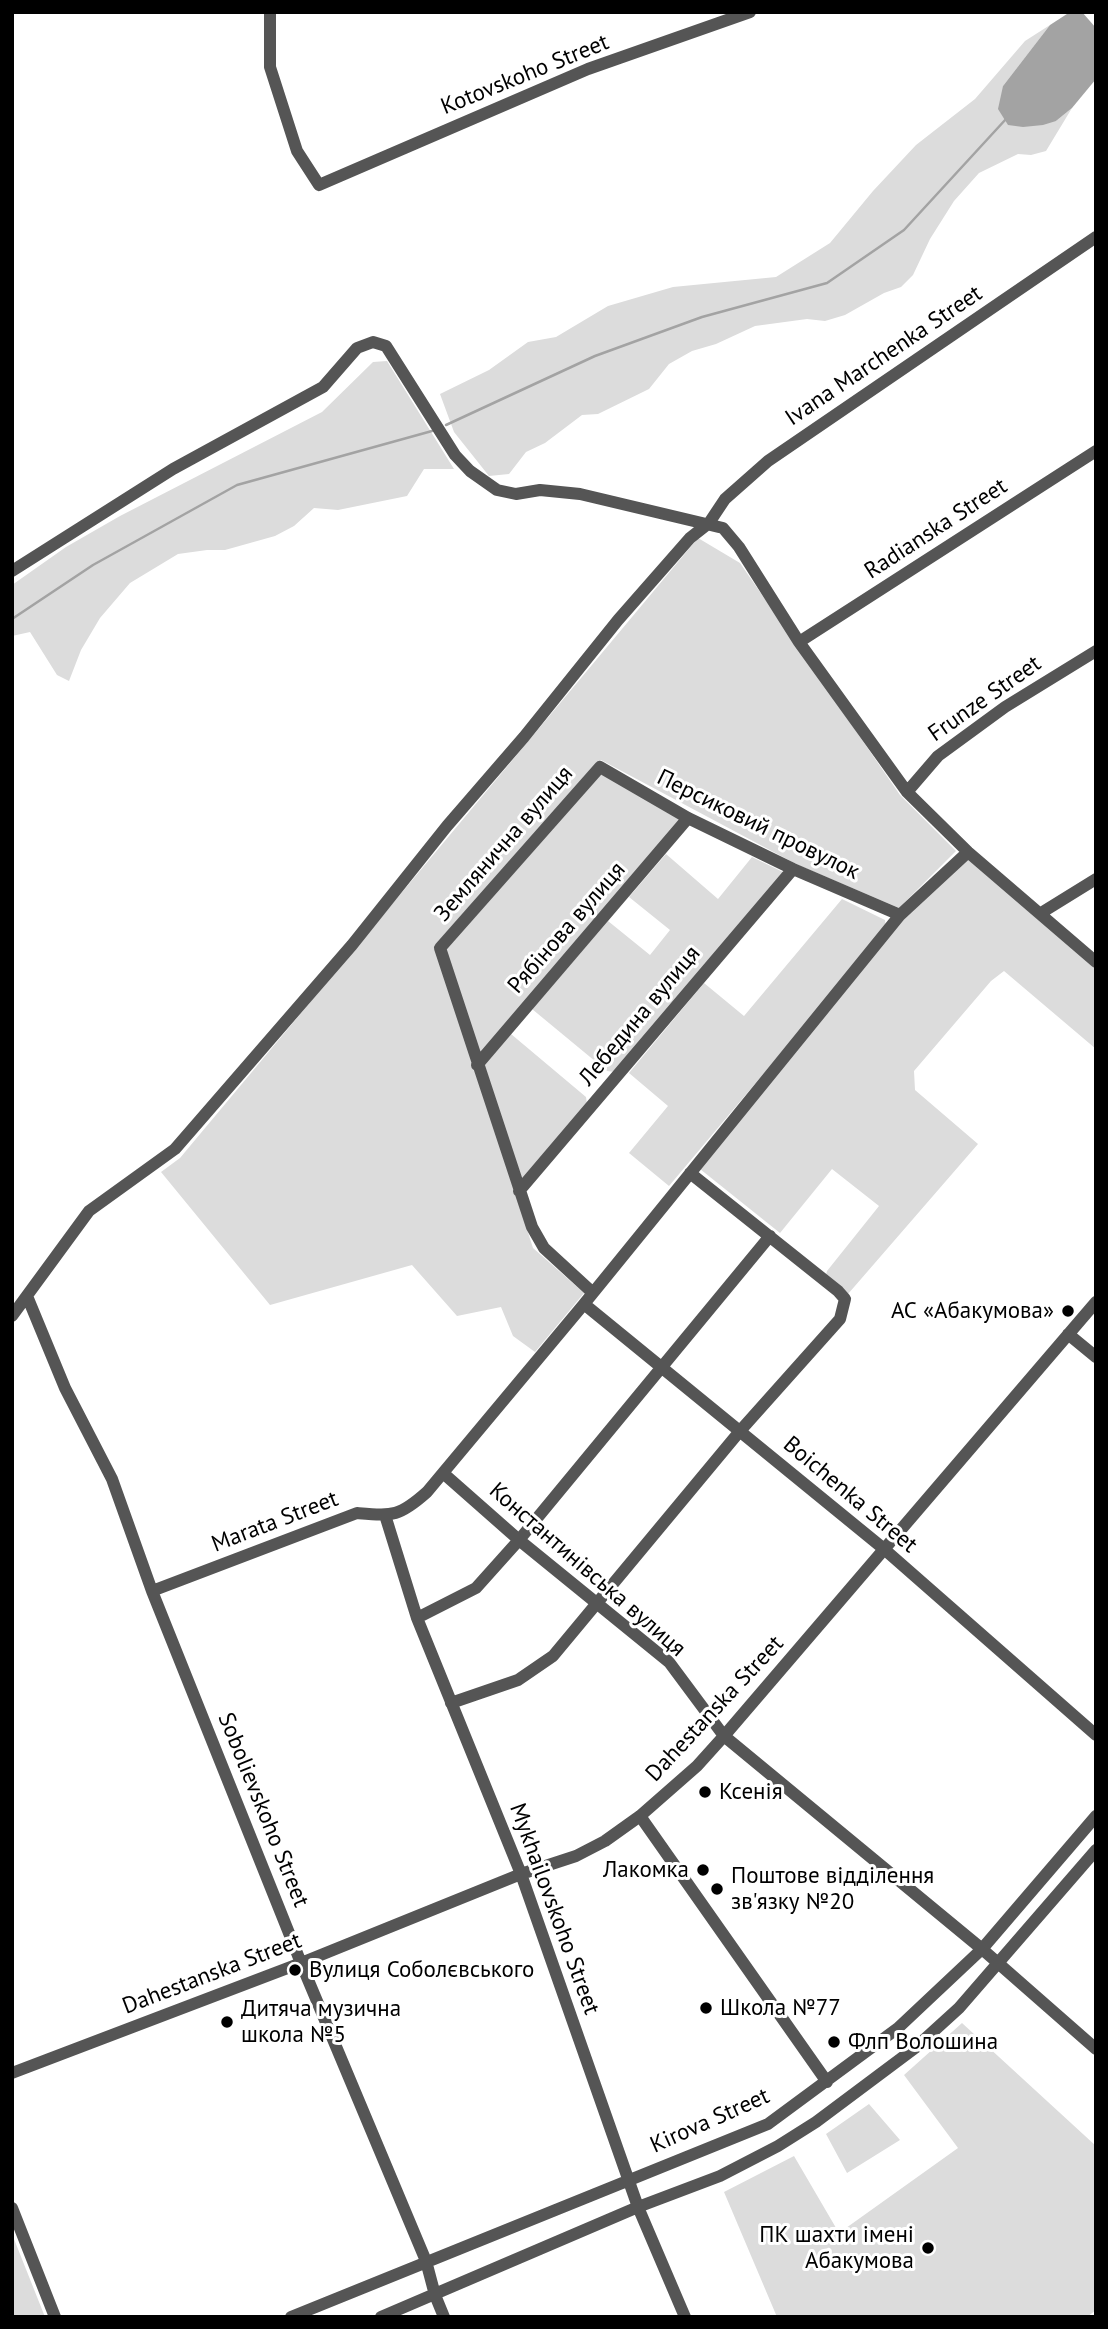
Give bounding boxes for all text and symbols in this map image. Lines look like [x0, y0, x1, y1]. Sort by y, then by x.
street label: Kotovskoho Street [437, 29, 613, 121]
street label: Ivana Marchenka Street [780, 280, 988, 432]
street label: Radianska Street [860, 473, 1012, 585]
street label: Frunze Street [923, 650, 1047, 748]
street label: Землянична вулиця [429, 761, 579, 927]
street label: Персиковий провулок [652, 764, 864, 886]
street label: Рябінова вулиця [502, 857, 632, 999]
street label: Лебедина вулиця [573, 940, 707, 1092]
place label: АС «Абакумова» [891, 1297, 1054, 1325]
marker: АС «Абакумова» [1060, 1303, 1076, 1319]
street label: Boichenka Street [777, 1431, 923, 1559]
street label: Константинівська вулиця [483, 1477, 691, 1663]
street label: Marata Street [208, 1485, 342, 1559]
street label: Dahestanska Street [640, 1630, 790, 1788]
street label: Sobolievskoho Street [211, 1709, 315, 1911]
place label: Ксенія [719, 1778, 783, 1806]
marker: Ксенія [697, 1784, 713, 1800]
street label: Mykhailovskoho Street [503, 1800, 605, 2018]
place label: Лакомка [603, 1856, 689, 1884]
marker: Лакомка [695, 1862, 711, 1878]
place label: Поштове відділення зв'язку №20 [731, 1862, 934, 1916]
marker: Поштове відділення зв'язку №20 [709, 1881, 725, 1897]
street label: Dahestanska Street [119, 1927, 305, 2021]
place label: Вулиця Соболєвського [309, 1956, 534, 1984]
marker: Вулиця Соболєвського [287, 1962, 303, 1978]
place label: Школа №77 [720, 1994, 841, 2022]
place label: Дитяча музична школа №5 [241, 1995, 401, 2049]
marker: Школа №77 [698, 2000, 714, 2016]
marker: Дитяча музична школа №5 [219, 2014, 235, 2030]
place label: Флп Волошина [848, 2028, 998, 2056]
marker: Флп Волошина [826, 2034, 842, 2050]
street label: Kirova Street [646, 2082, 774, 2160]
place label: ПК шахти імені Абакумова [759, 2221, 914, 2275]
marker: ПК шахти імені Абакумова [920, 2240, 936, 2256]

